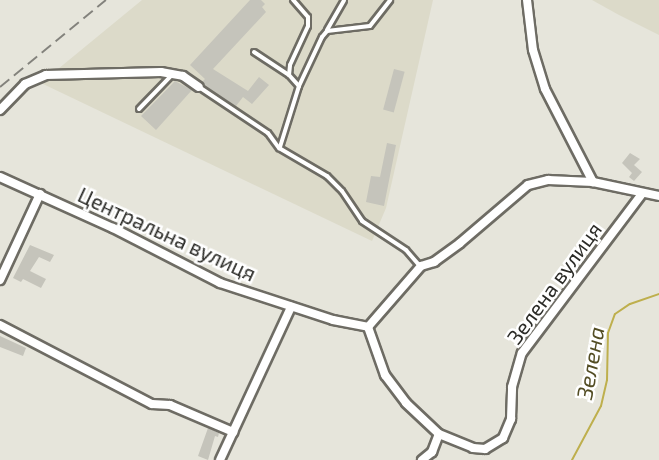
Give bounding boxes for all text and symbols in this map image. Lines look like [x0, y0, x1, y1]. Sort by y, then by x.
street label: Центральна вулиця [74, 182, 260, 286]
street label: Зелена вулиця [501, 217, 607, 349]
water label: Зелена [571, 325, 609, 401]

